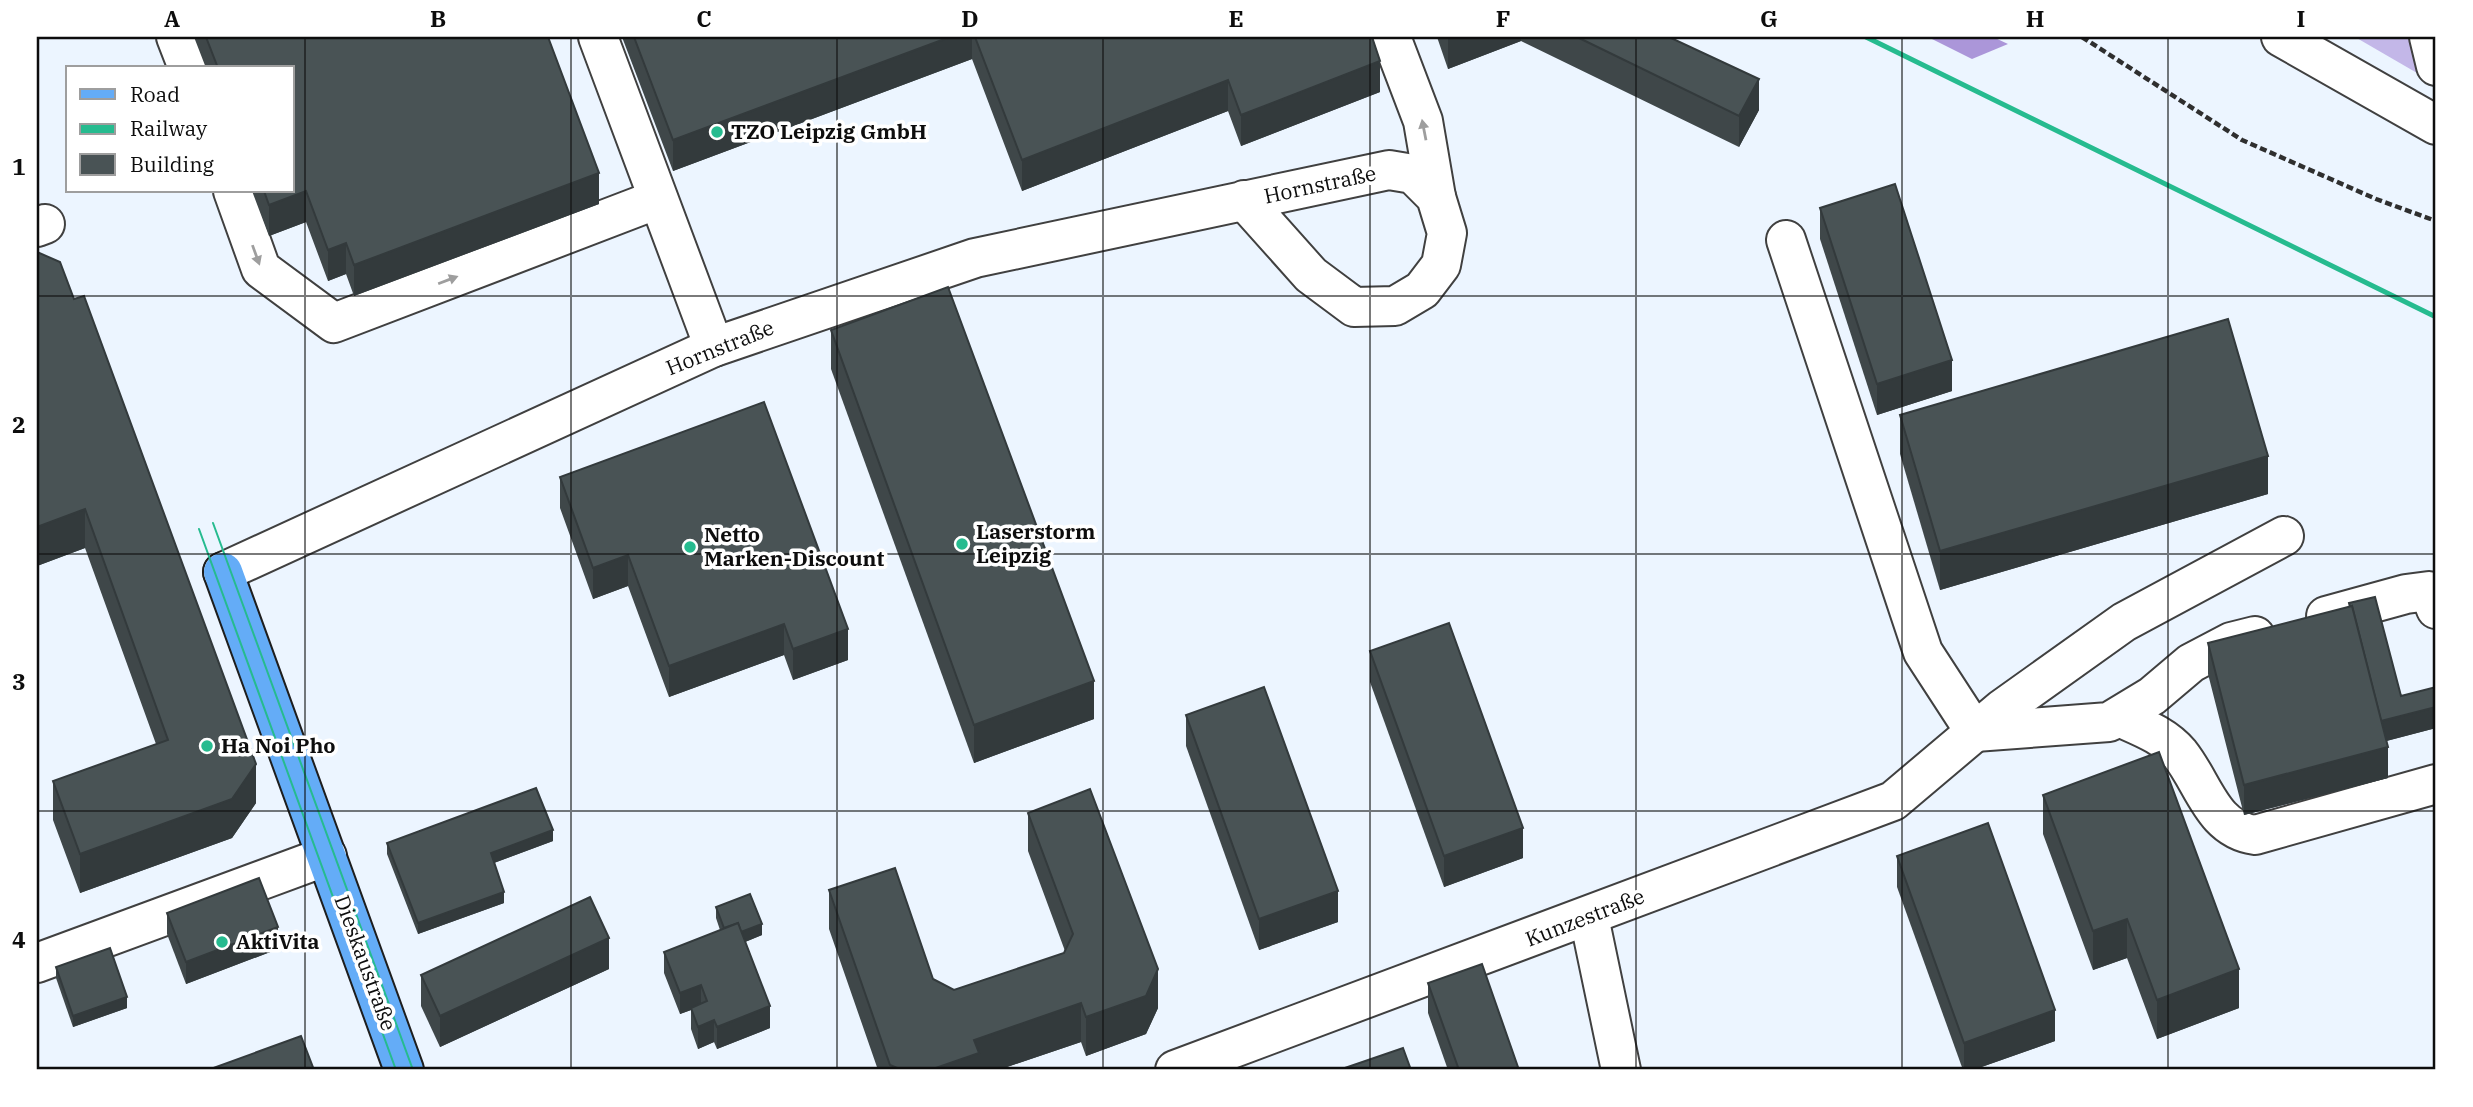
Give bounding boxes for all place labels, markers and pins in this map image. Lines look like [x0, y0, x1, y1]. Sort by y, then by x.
place label: TZO Leipzig GmbH [731, 117, 927, 145]
marker: TZO Leipzig GmbH [709, 124, 725, 140]
place label: Laserstorm Leipzig [976, 517, 1095, 569]
place label: Netto Marken-Discount [704, 520, 884, 572]
marker: Laserstorm Leipzig [954, 536, 970, 552]
marker: Netto Marken-Discount [682, 539, 698, 555]
place label: Ha Noi Pho [221, 731, 336, 759]
marker: Ha Noi Pho [199, 738, 215, 754]
place label: AktiVita [236, 927, 319, 955]
marker: AktiVita [214, 934, 230, 950]

